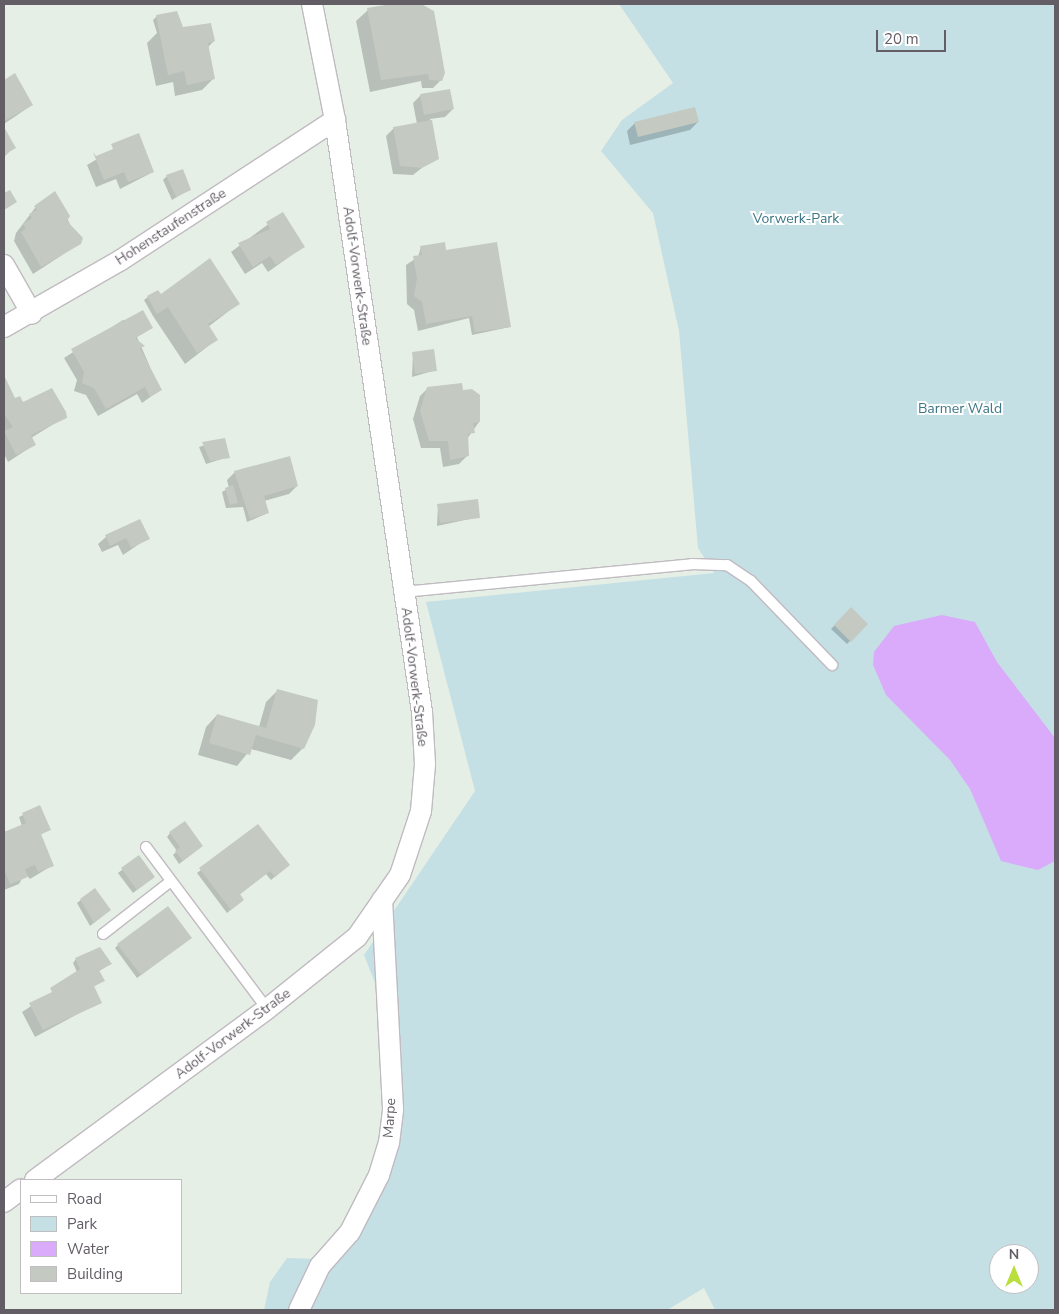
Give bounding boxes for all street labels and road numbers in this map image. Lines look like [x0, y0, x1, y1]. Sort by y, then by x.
street label: Hohenstaufenstraße [113, 185, 229, 269]
street label: Adolf-Vorwerk-Straße [339, 205, 375, 347]
street label: Adolf-Vorwerk-Straße [397, 606, 431, 748]
street label: Adolf-Vorwerk-Straße [172, 985, 294, 1083]
street label: Marpe [380, 1097, 400, 1139]

